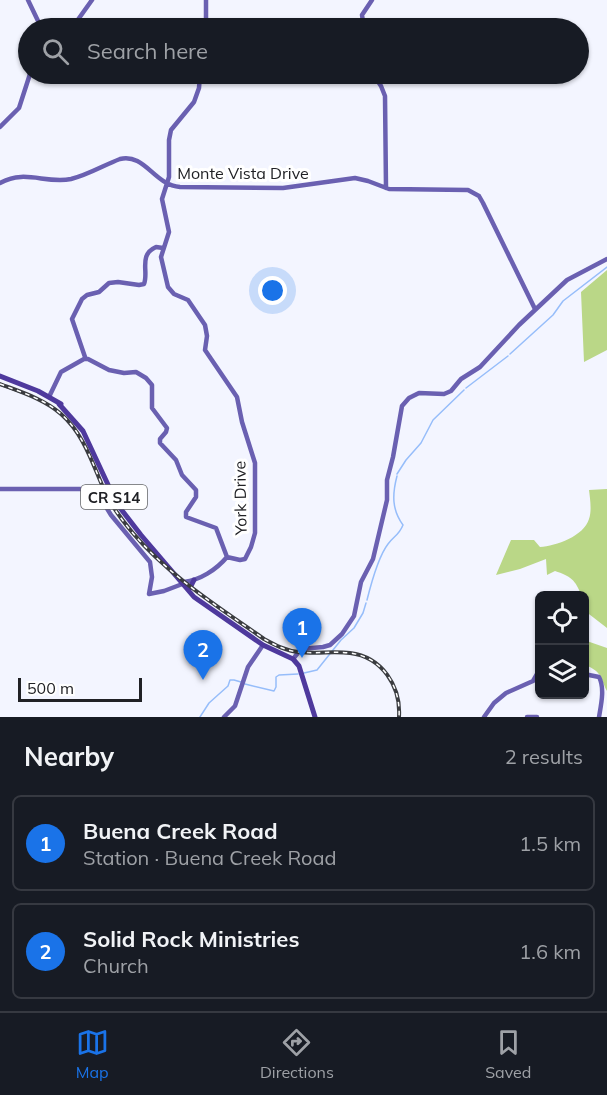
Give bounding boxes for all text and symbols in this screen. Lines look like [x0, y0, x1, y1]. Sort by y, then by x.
search box [18, 18, 589, 84]
icon: search [39, 35, 72, 68]
text: Search here [87, 37, 208, 65]
street label: Monte Vista Drive [177, 163, 309, 183]
your location [258, 276, 287, 305]
street label: York Drive [229, 461, 251, 536]
road number: CR S14 [81, 485, 147, 509]
map controls [535, 591, 589, 699]
button: locate [535, 591, 589, 645]
pin: 1 [282, 608, 322, 658]
pin: 2 [184, 630, 222, 680]
button: layers [535, 645, 589, 699]
scale bar [18, 675, 142, 702]
text: 500 m [27, 678, 74, 698]
text: Nearby [24, 740, 114, 773]
text: 2 results [505, 744, 583, 769]
text: Buena Creek Road [83, 817, 278, 845]
text: 1 [40, 831, 52, 856]
text: 1.5 km [519, 831, 581, 856]
text: Station · Buena Creek Road [83, 845, 336, 870]
text: Solid Rock Ministries [83, 925, 299, 953]
text: 2 [40, 939, 52, 964]
text: 1.6 km [519, 939, 581, 964]
text: Church [83, 953, 149, 978]
tab: Map [76, 1026, 109, 1082]
tab: Directions [260, 1026, 334, 1082]
tab: Saved [485, 1026, 531, 1082]

